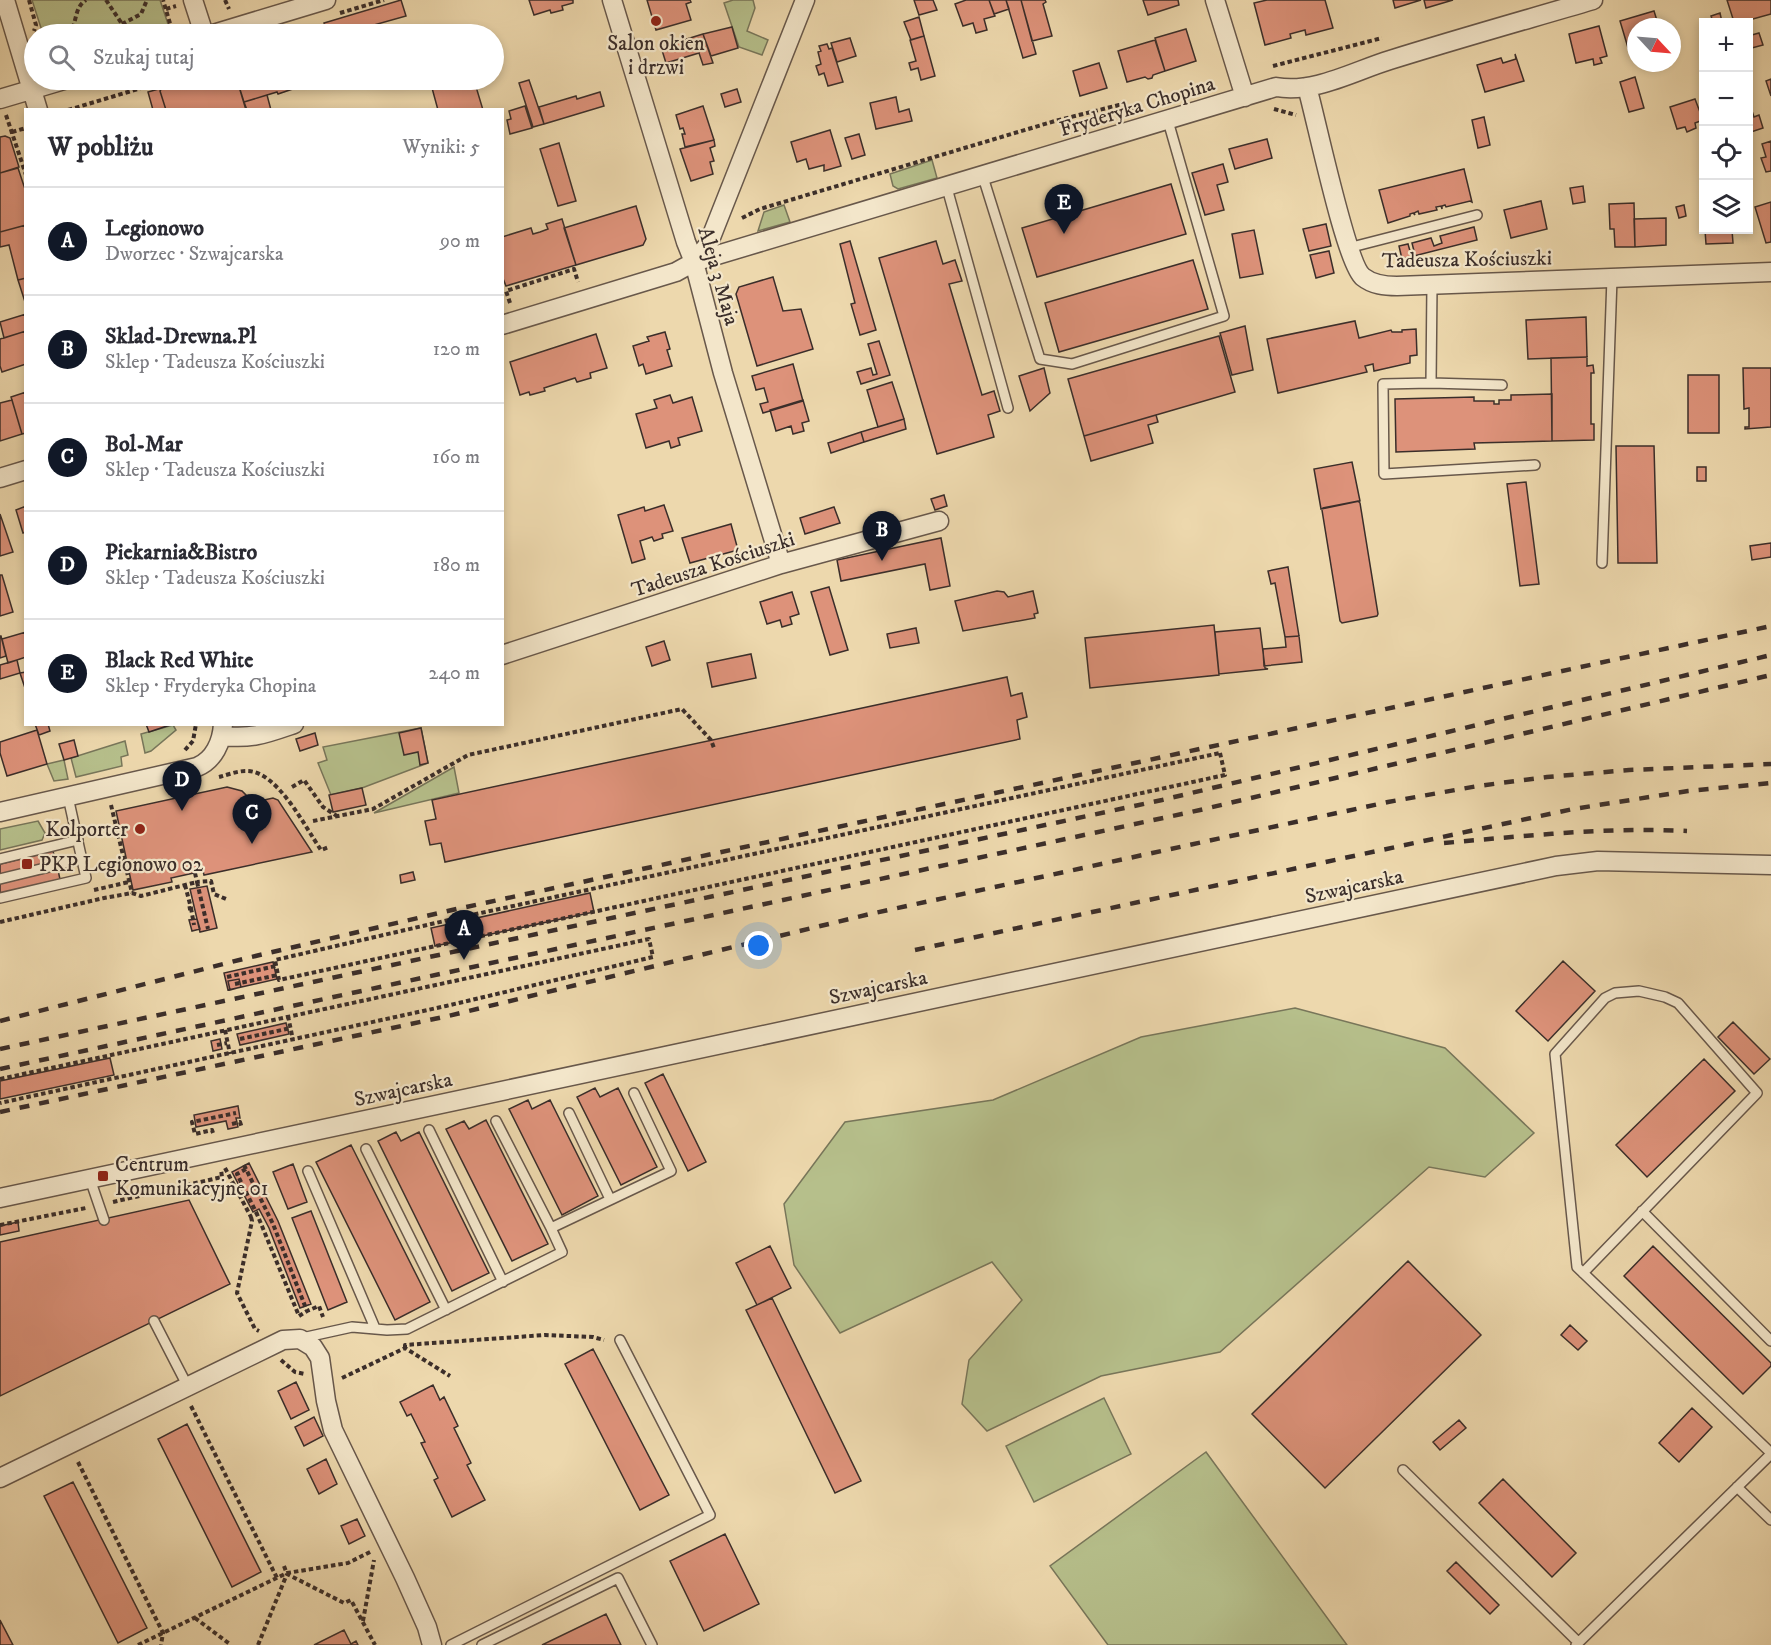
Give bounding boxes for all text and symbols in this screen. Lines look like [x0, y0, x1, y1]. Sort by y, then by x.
marker: Salon okien i drzwi [649, 14, 663, 28]
north arrow [1627, 18, 1681, 72]
map controls [1699, 18, 1753, 234]
button: + [1699, 18, 1753, 72]
search box [24, 24, 504, 90]
place label: Salon okien i drzwi [607, 31, 705, 81]
icon: search [45, 41, 78, 74]
text: Szukaj tutaj [93, 44, 194, 71]
street label: Fryderyka Chopina [1057, 71, 1218, 143]
button: − [1699, 72, 1753, 126]
button: locate [1699, 126, 1753, 180]
text: W pobliżu [48, 131, 153, 164]
text: Wyniki: 5 [403, 135, 480, 160]
button: layers [1699, 180, 1753, 234]
pin: E [1044, 184, 1084, 234]
text: Legionowo [105, 215, 204, 242]
street label: Aleja 3 Maja [692, 224, 745, 329]
text: A [61, 229, 74, 254]
text: 90 m [440, 229, 480, 254]
text: Dworzec · Szwajcarska [105, 242, 284, 267]
street label: Tadeusza Kościuszki [1382, 246, 1552, 274]
text: Sklad-Drewna.Pl [105, 323, 256, 350]
text: B [61, 337, 74, 362]
text: 120 m [433, 337, 480, 362]
text: Sklep · Tadeusza Kościuszki [105, 350, 325, 375]
text: Bol-Mar [105, 431, 183, 458]
text: C [61, 445, 74, 470]
text: 160 m [432, 445, 480, 470]
text: Sklep · Tadeusza Kościuszki [105, 458, 325, 483]
pin: B [862, 512, 902, 561]
street label: Tadeusza Kościuszki [628, 526, 798, 604]
text: Piekarnia&Bistro [105, 539, 257, 566]
text: D [60, 553, 75, 578]
text: 180 m [433, 553, 480, 578]
text: Sklep · Tadeusza Kościuszki [105, 566, 325, 591]
text: Black Red White [105, 647, 253, 674]
text: E [60, 661, 75, 686]
text: 240 m [429, 661, 480, 686]
text: Sklep · Fryderyka Chopina [105, 674, 316, 699]
pin: D [162, 762, 201, 811]
pin: C [232, 794, 272, 844]
place label: Kolporter [45, 817, 128, 843]
marker: Kolporter [133, 822, 147, 836]
place label: PKP Legionowo 02 [39, 852, 204, 878]
marker: PKP Legionowo 02 [20, 857, 34, 871]
street label: Szwajcarska [1303, 864, 1406, 910]
pin: A [444, 910, 484, 960]
your location [744, 931, 773, 960]
street label: Szwajcarska [827, 965, 930, 1011]
street label: Szwajcarska [352, 1067, 455, 1113]
place label: Centrum Komunikacyjne 01 [115, 1152, 268, 1202]
marker: Centrum Komunikacyjne 01 [96, 1169, 110, 1183]

